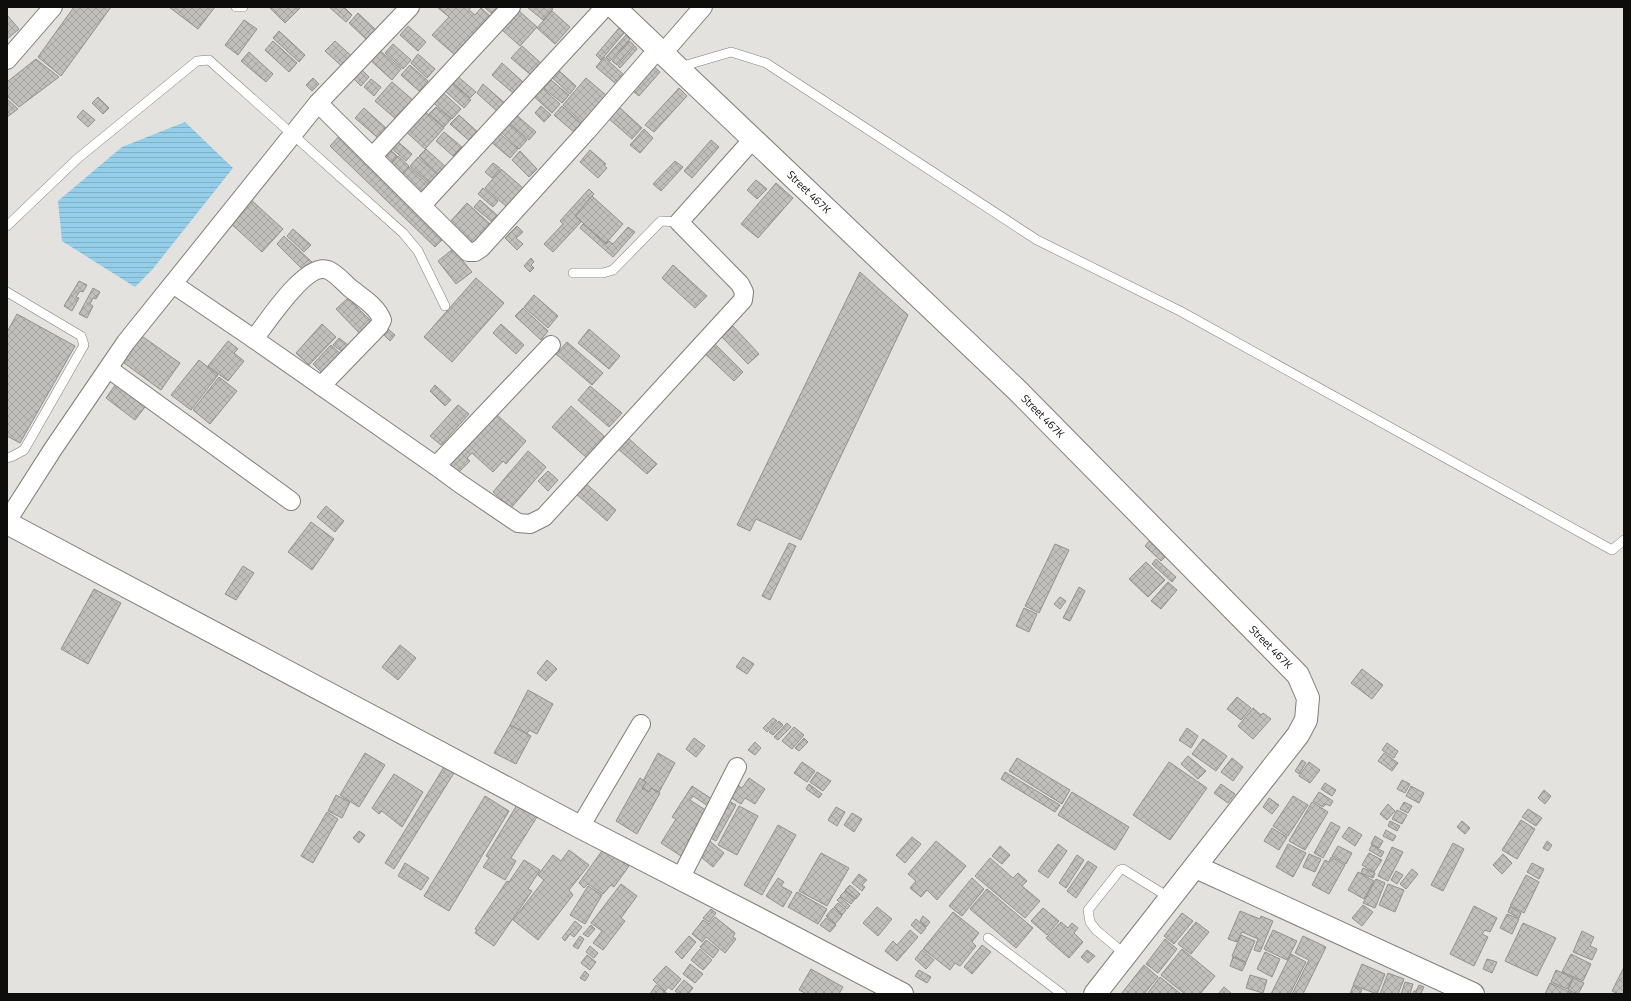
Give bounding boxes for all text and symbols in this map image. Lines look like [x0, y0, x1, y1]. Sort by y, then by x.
street label: Street 467K [783, 167, 835, 218]
street label: Street 467K [1018, 391, 1069, 442]
street label: Street 467K [1246, 622, 1297, 673]

